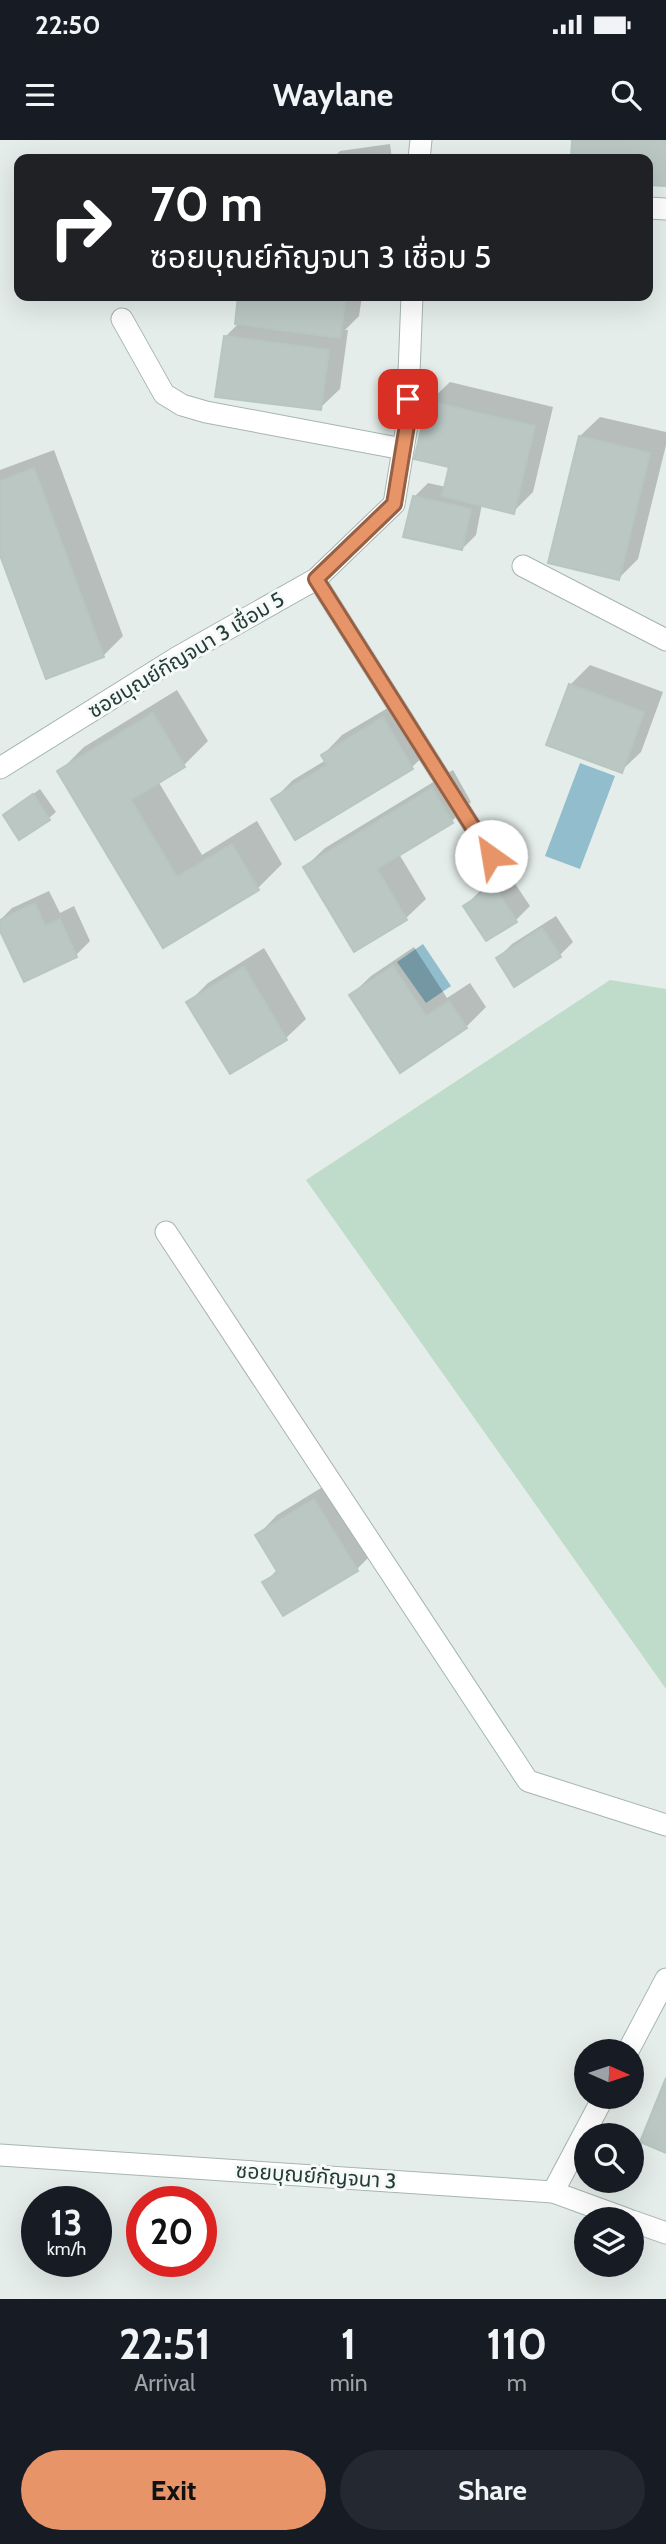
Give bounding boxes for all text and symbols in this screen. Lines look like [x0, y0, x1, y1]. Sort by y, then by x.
text: 22:50 [35, 9, 101, 41]
text: Waylane [273, 75, 393, 114]
icon: menu [21, 76, 59, 114]
icon: search [607, 76, 645, 114]
text: 70 m [150, 174, 263, 233]
icon: right [35, 182, 126, 273]
text: ซอยบุณย์กัญจนา 3 เชื่อม 5 [150, 237, 491, 276]
pin [378, 369, 438, 429]
icon: arrive [389, 380, 427, 418]
street label: ซอยบุณย์กัญจนา 3 เชื่อม 5 [82, 584, 289, 724]
position arrow [454, 819, 528, 893]
north arrow [574, 2039, 644, 2109]
map controls [574, 2039, 644, 2277]
button: search [574, 2123, 644, 2193]
street label: ซอยบุณย์กัญจนา 3 [235, 2157, 397, 2195]
speed limit sign: 20 [126, 2186, 217, 2277]
text: 13 [51, 2201, 82, 2244]
button: layers [574, 2207, 644, 2277]
text: km/h [47, 2238, 86, 2260]
text: 22:51 [119, 2318, 211, 2370]
text: 1 [341, 2318, 356, 2370]
text: 110 [486, 2318, 547, 2370]
text: Arrival [134, 2369, 195, 2397]
text: min [330, 2369, 368, 2397]
text: m [507, 2369, 527, 2397]
button: Exit [21, 2450, 326, 2530]
button: Share [340, 2450, 645, 2530]

